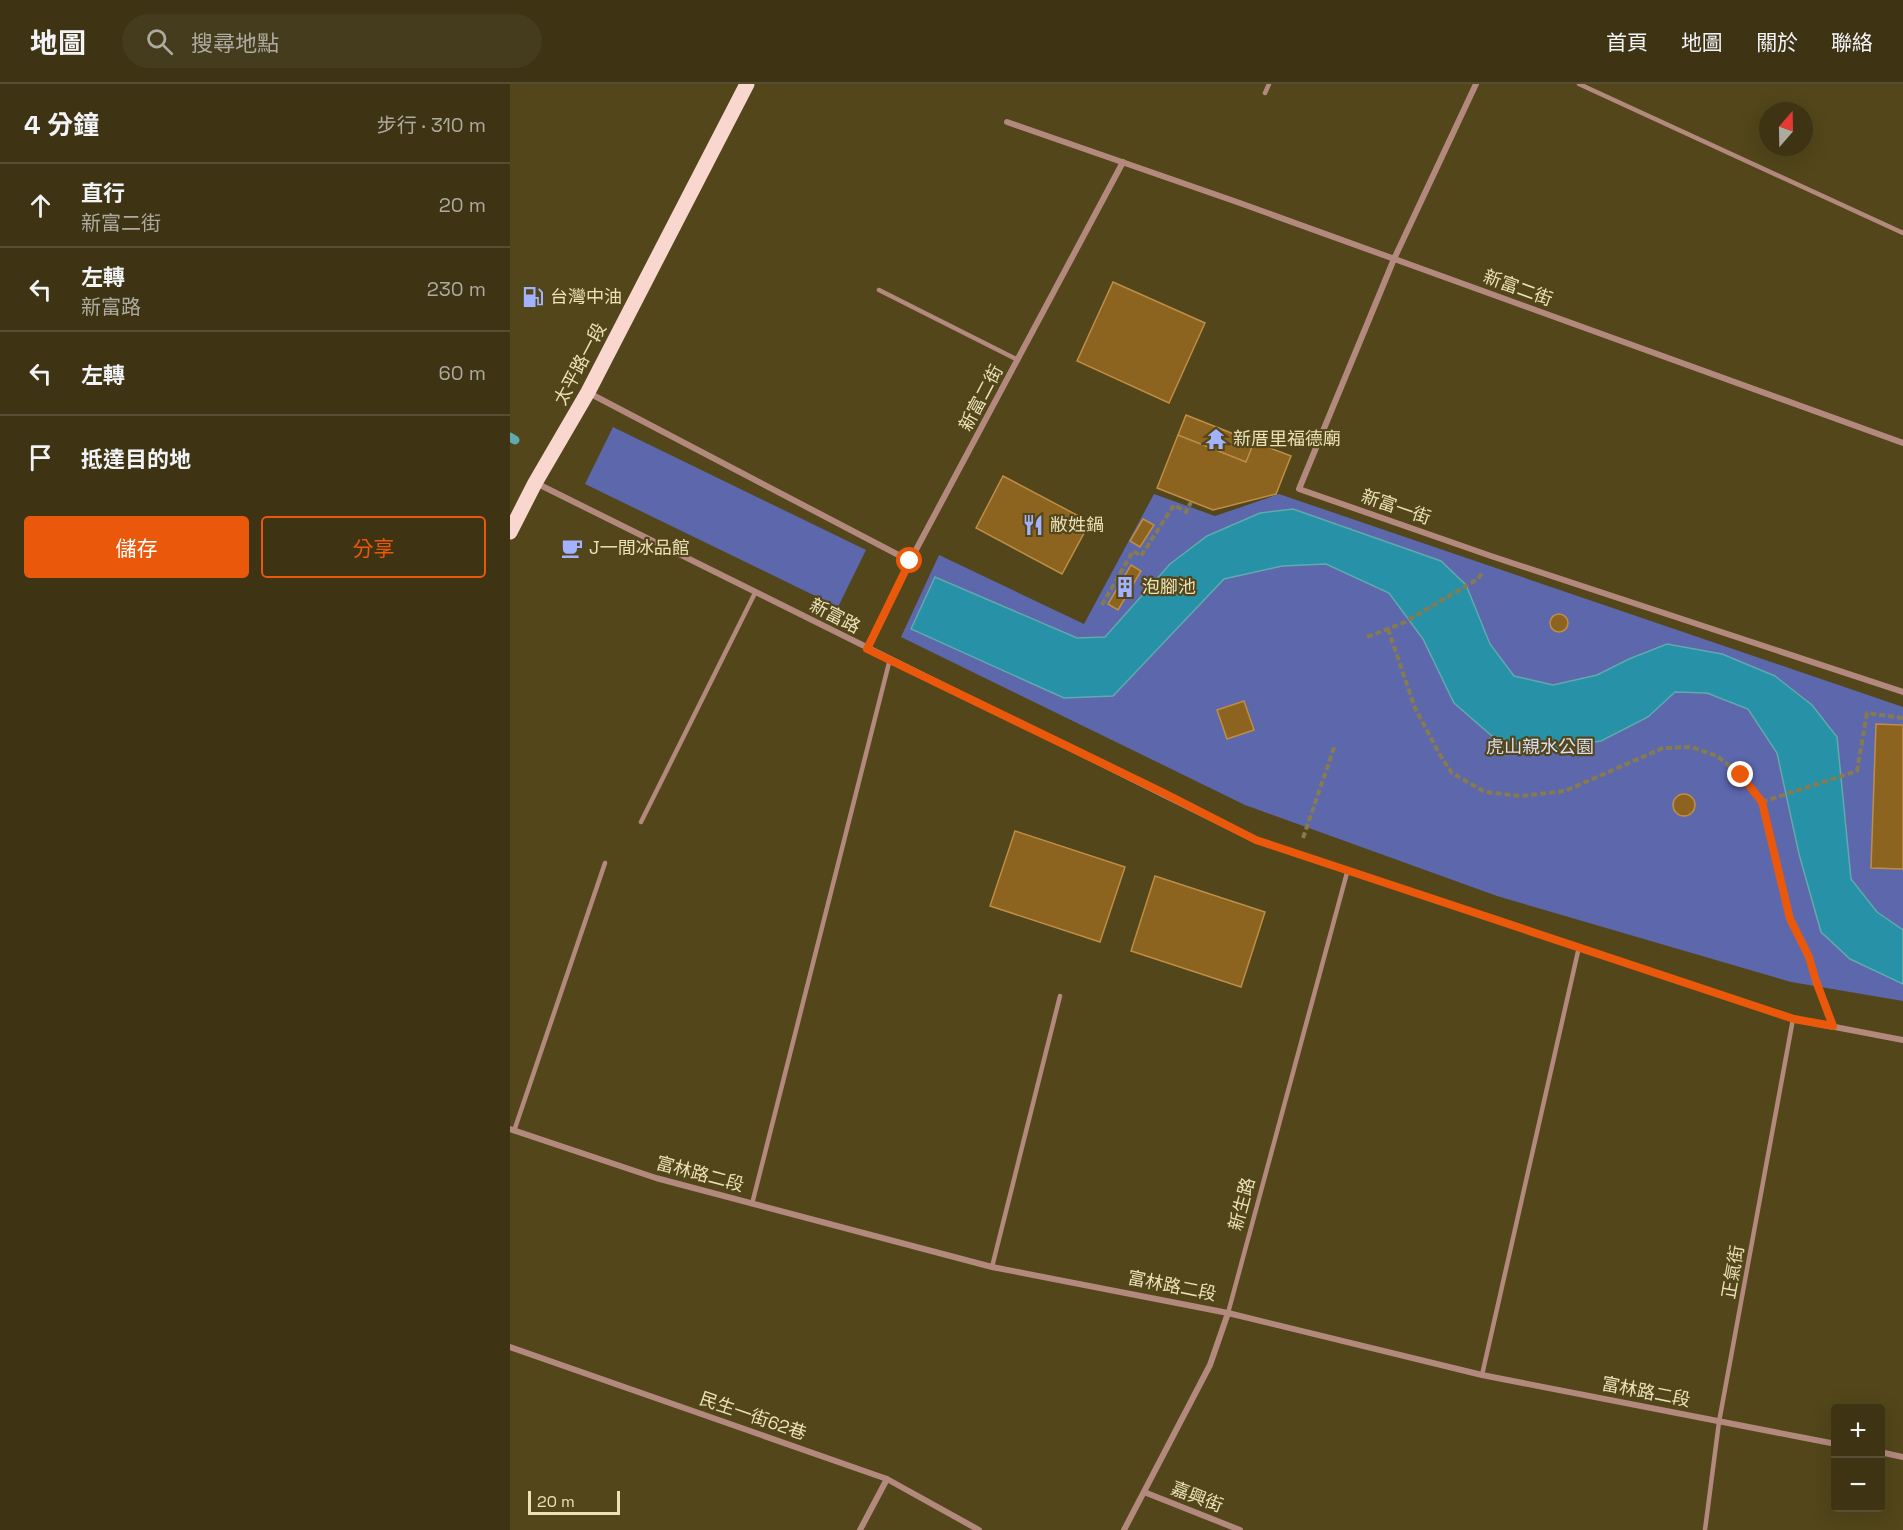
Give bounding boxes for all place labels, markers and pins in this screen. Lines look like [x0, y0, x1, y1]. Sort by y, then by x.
fuel station icon: 台灣中油 [521, 285, 545, 309]
place label: 台灣中油 [550, 285, 622, 308]
temple icon: 新厝里福德廟 [1204, 427, 1228, 451]
place label: 新厝里福德廟 [1233, 427, 1341, 450]
restaurant icon: 敝姓鍋 [1021, 513, 1045, 537]
place label: 敝姓鍋 [1050, 513, 1104, 536]
cafe icon: J一間冰品館 [560, 536, 584, 560]
place label: J一間冰品館 [589, 536, 690, 559]
building icon: 泡腳池 [1113, 575, 1137, 599]
place label: 泡腳池 [1142, 575, 1196, 598]

